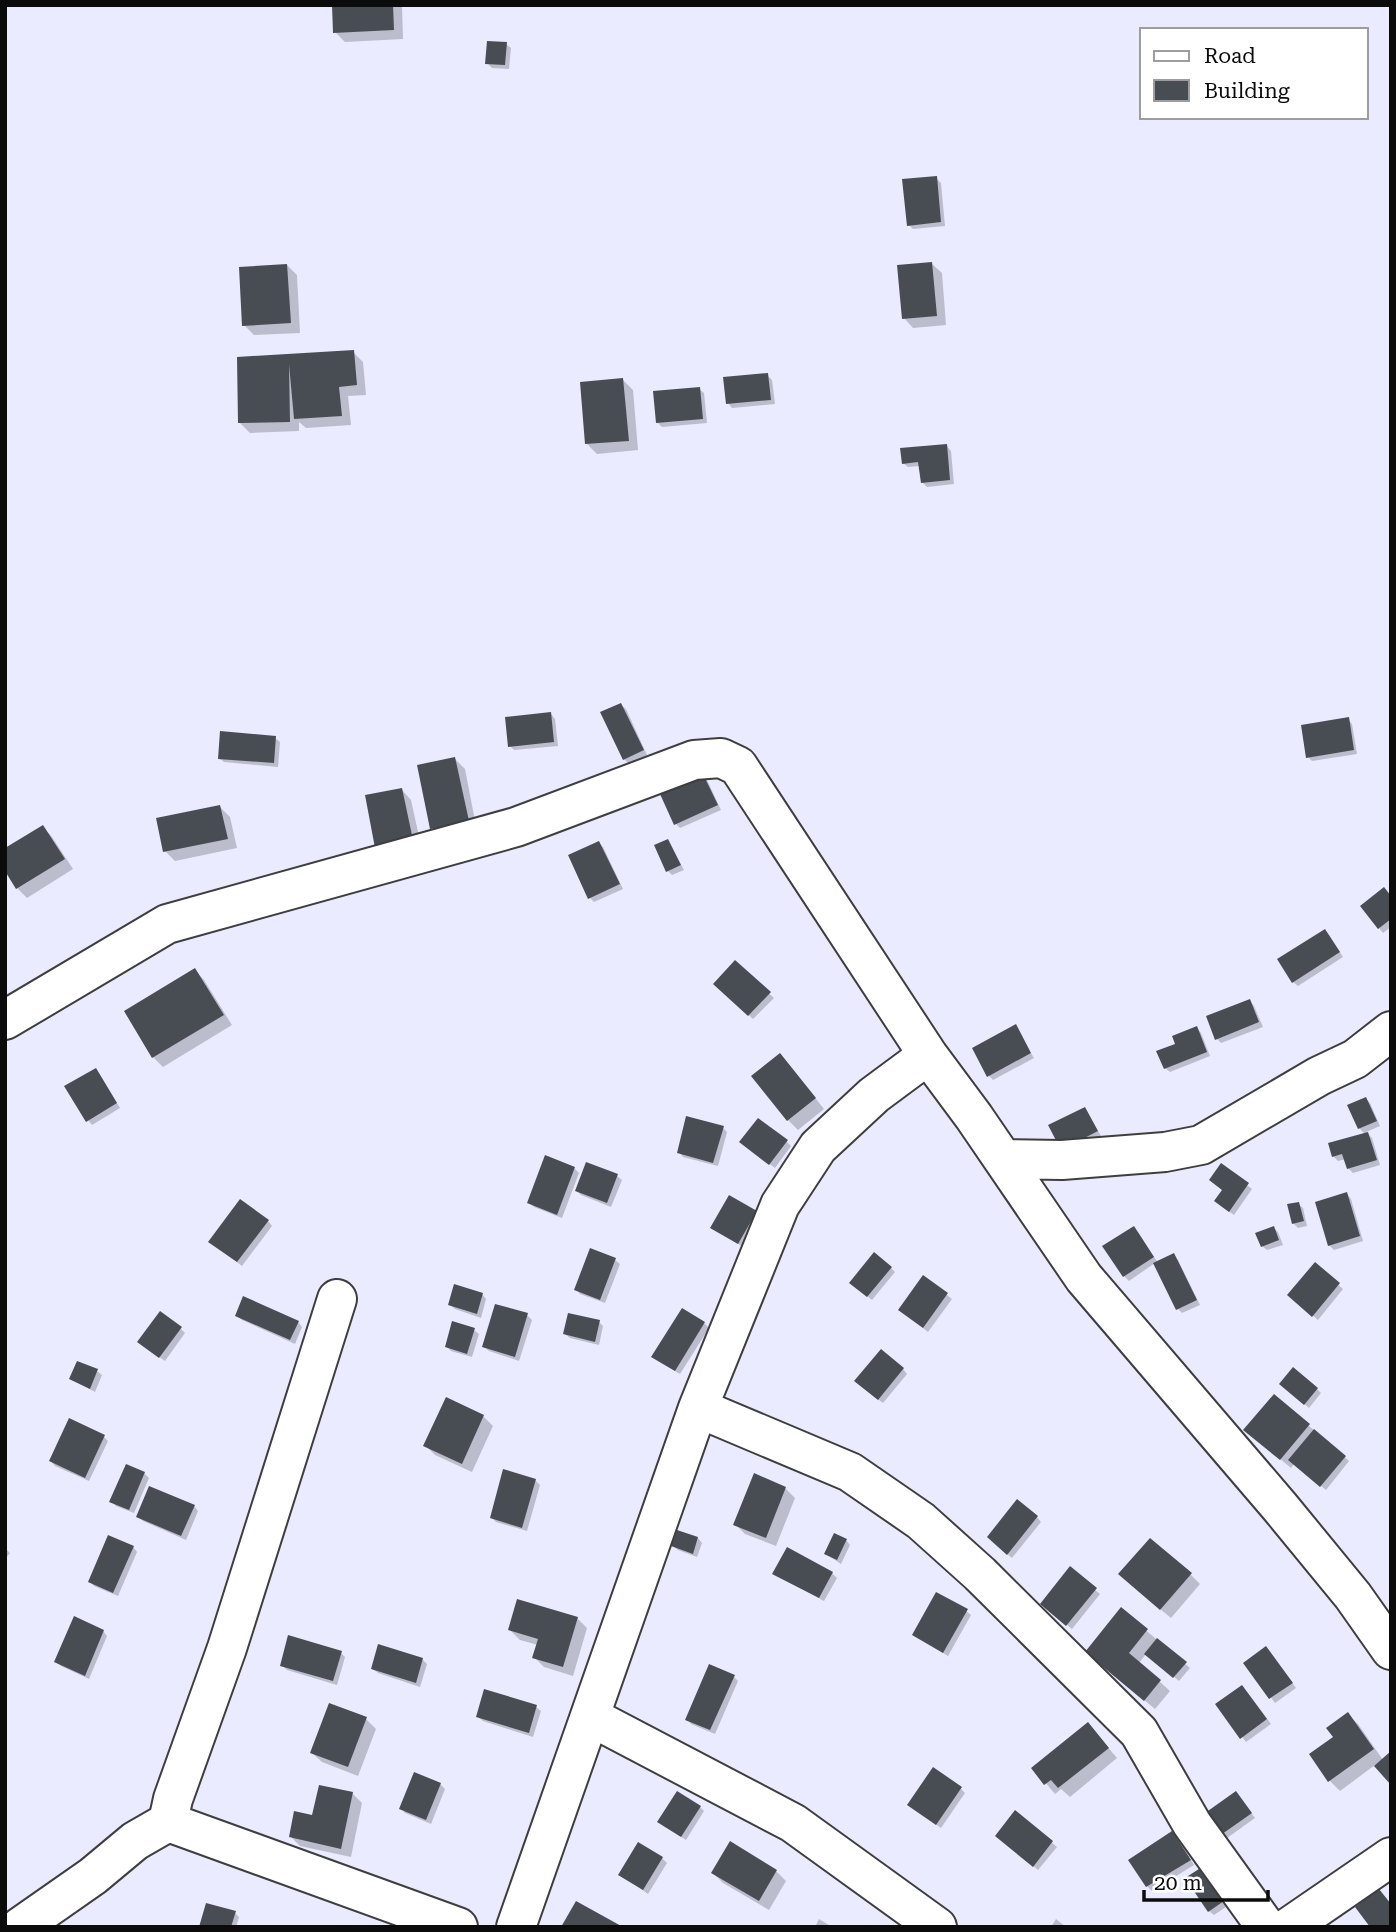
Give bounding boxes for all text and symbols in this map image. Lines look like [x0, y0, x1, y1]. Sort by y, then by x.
legend [1140, 28, 1368, 119]
text: Road [1204, 44, 1256, 68]
text: Building [1204, 79, 1290, 103]
scale bar [1144, 1858, 1268, 1902]
text: 20 m [1154, 1871, 1202, 1895]

